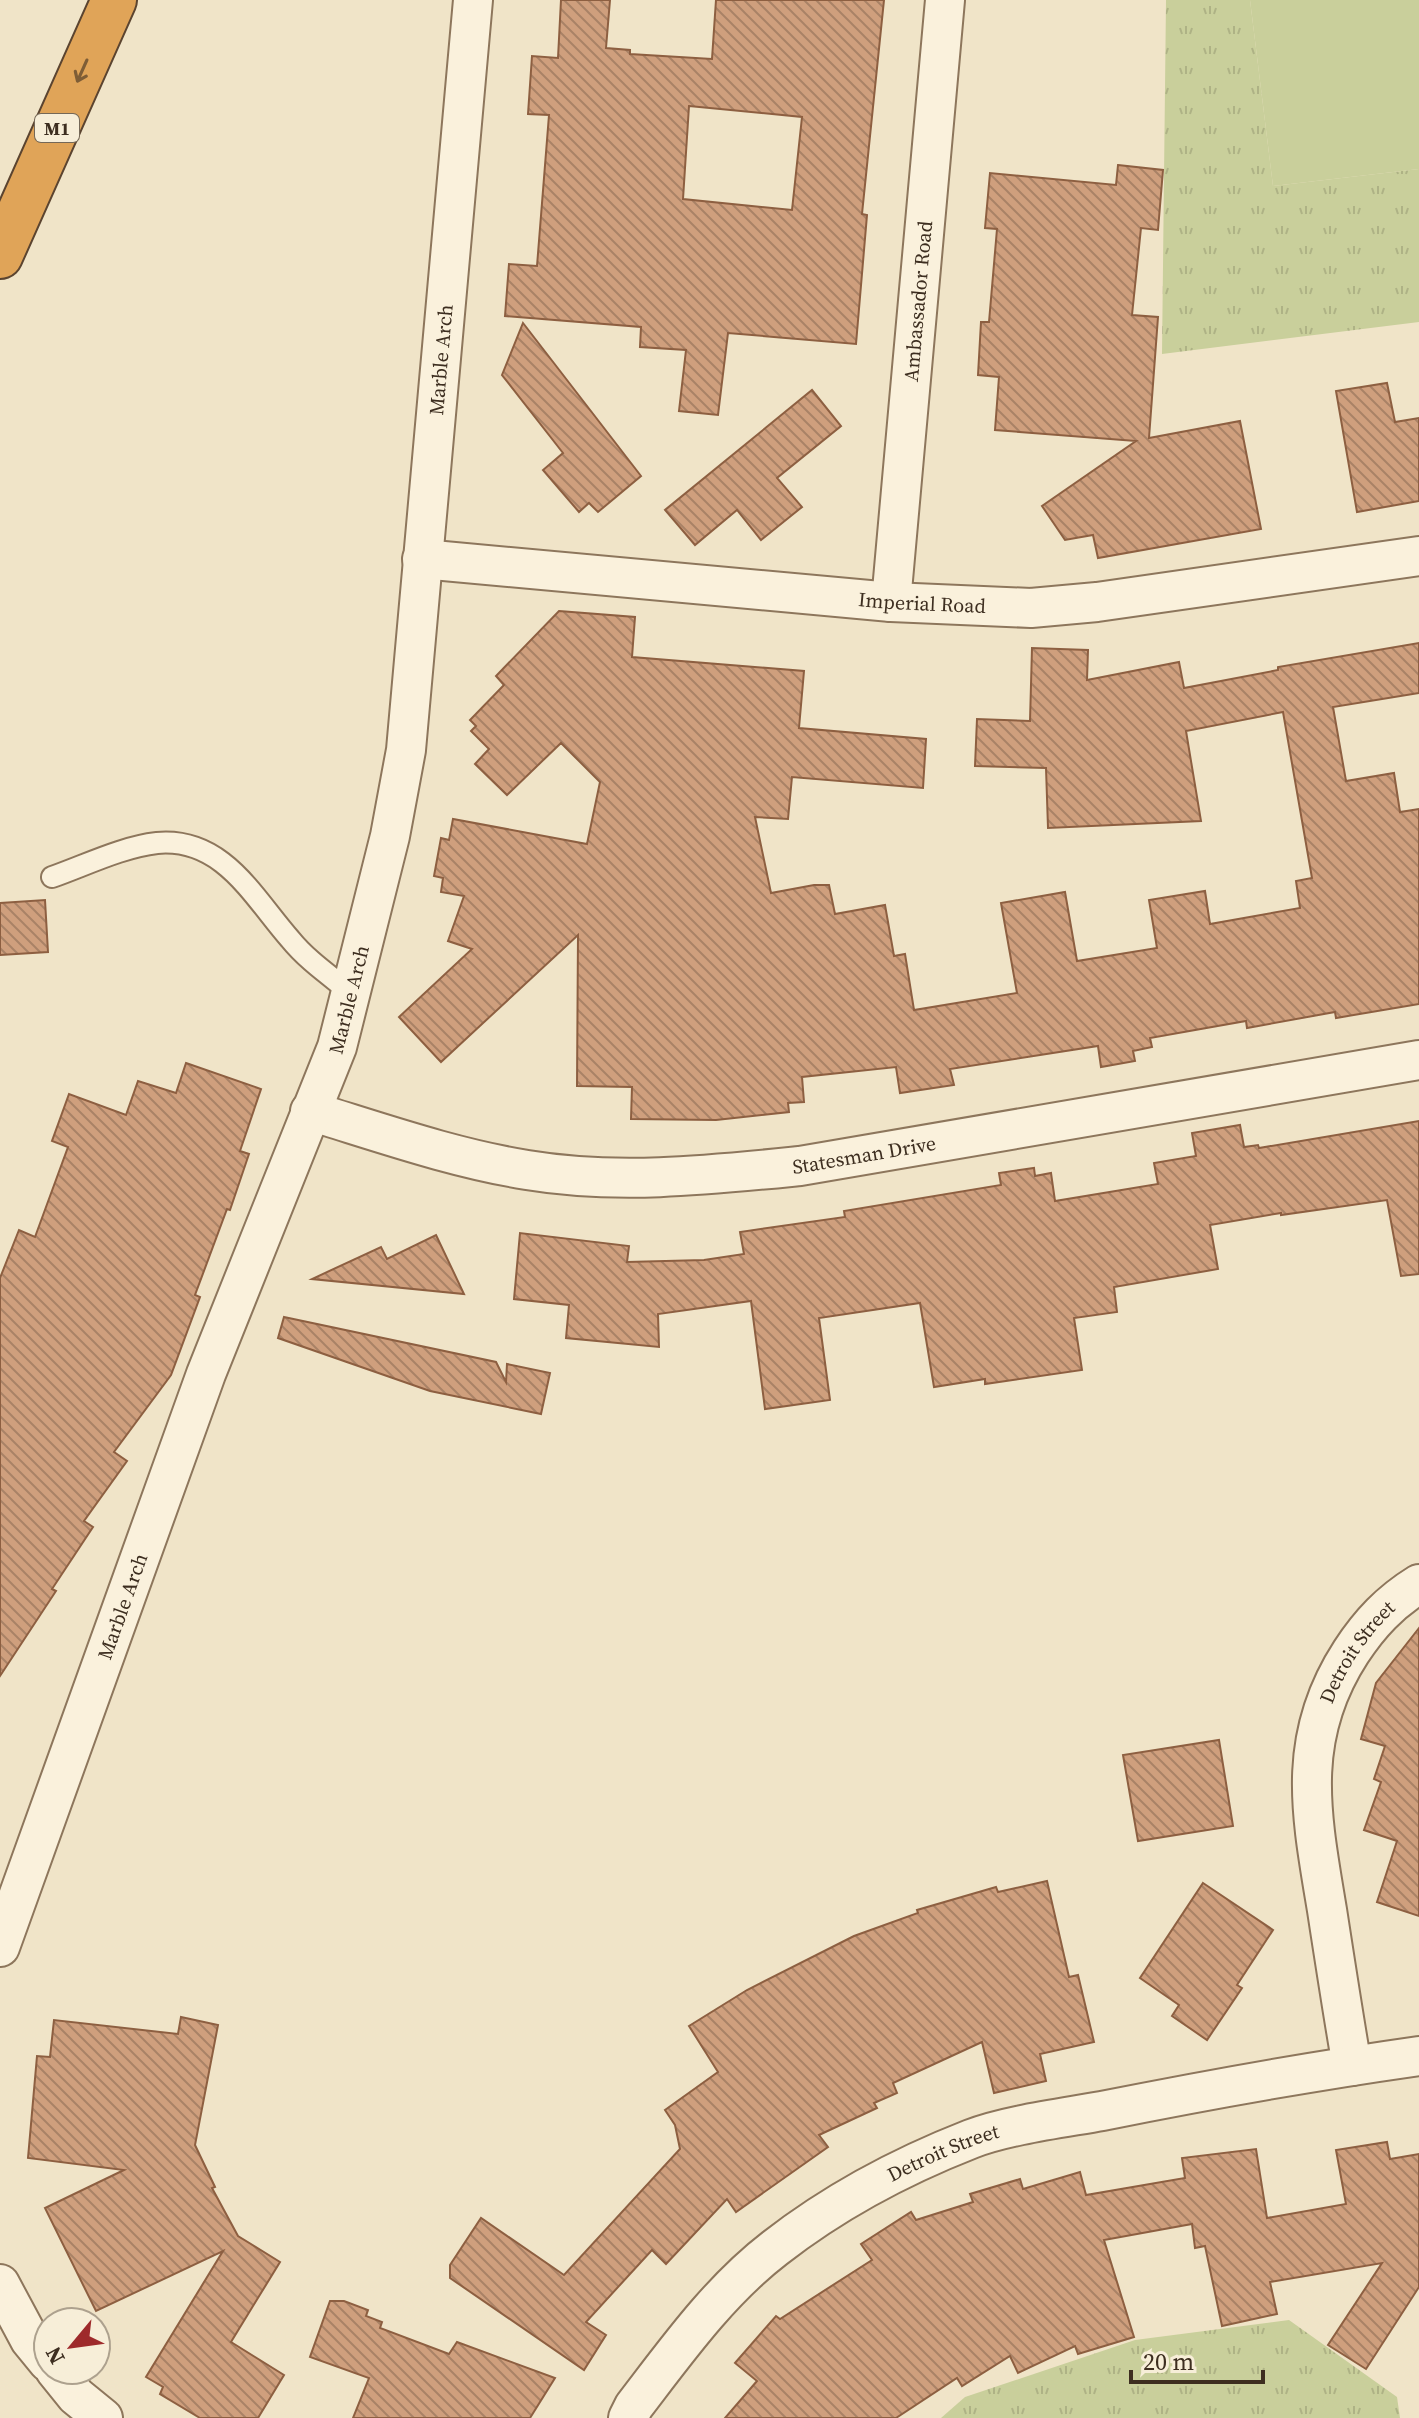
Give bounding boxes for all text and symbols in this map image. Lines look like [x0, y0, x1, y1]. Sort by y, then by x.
one-way arrow [74, 58, 89, 83]
road number: M1 [35, 114, 79, 142]
street label: Ambassador Road [897, 219, 939, 383]
street label: Marble Arch [422, 303, 460, 416]
street label: Imperial Road [857, 585, 987, 620]
street label: Marble Arch [322, 942, 376, 1057]
street label: Statesman Drive [791, 1129, 938, 1181]
street label: Marble Arch [90, 1549, 154, 1663]
street label: Detroit Street [1313, 1594, 1401, 1707]
street label: Detroit Street [882, 2117, 1002, 2189]
north arrow [32, 2306, 112, 2386]
scale bar [1131, 2334, 1263, 2384]
text: N [38, 2341, 72, 2370]
text: 20 m [1143, 2345, 1194, 2378]

